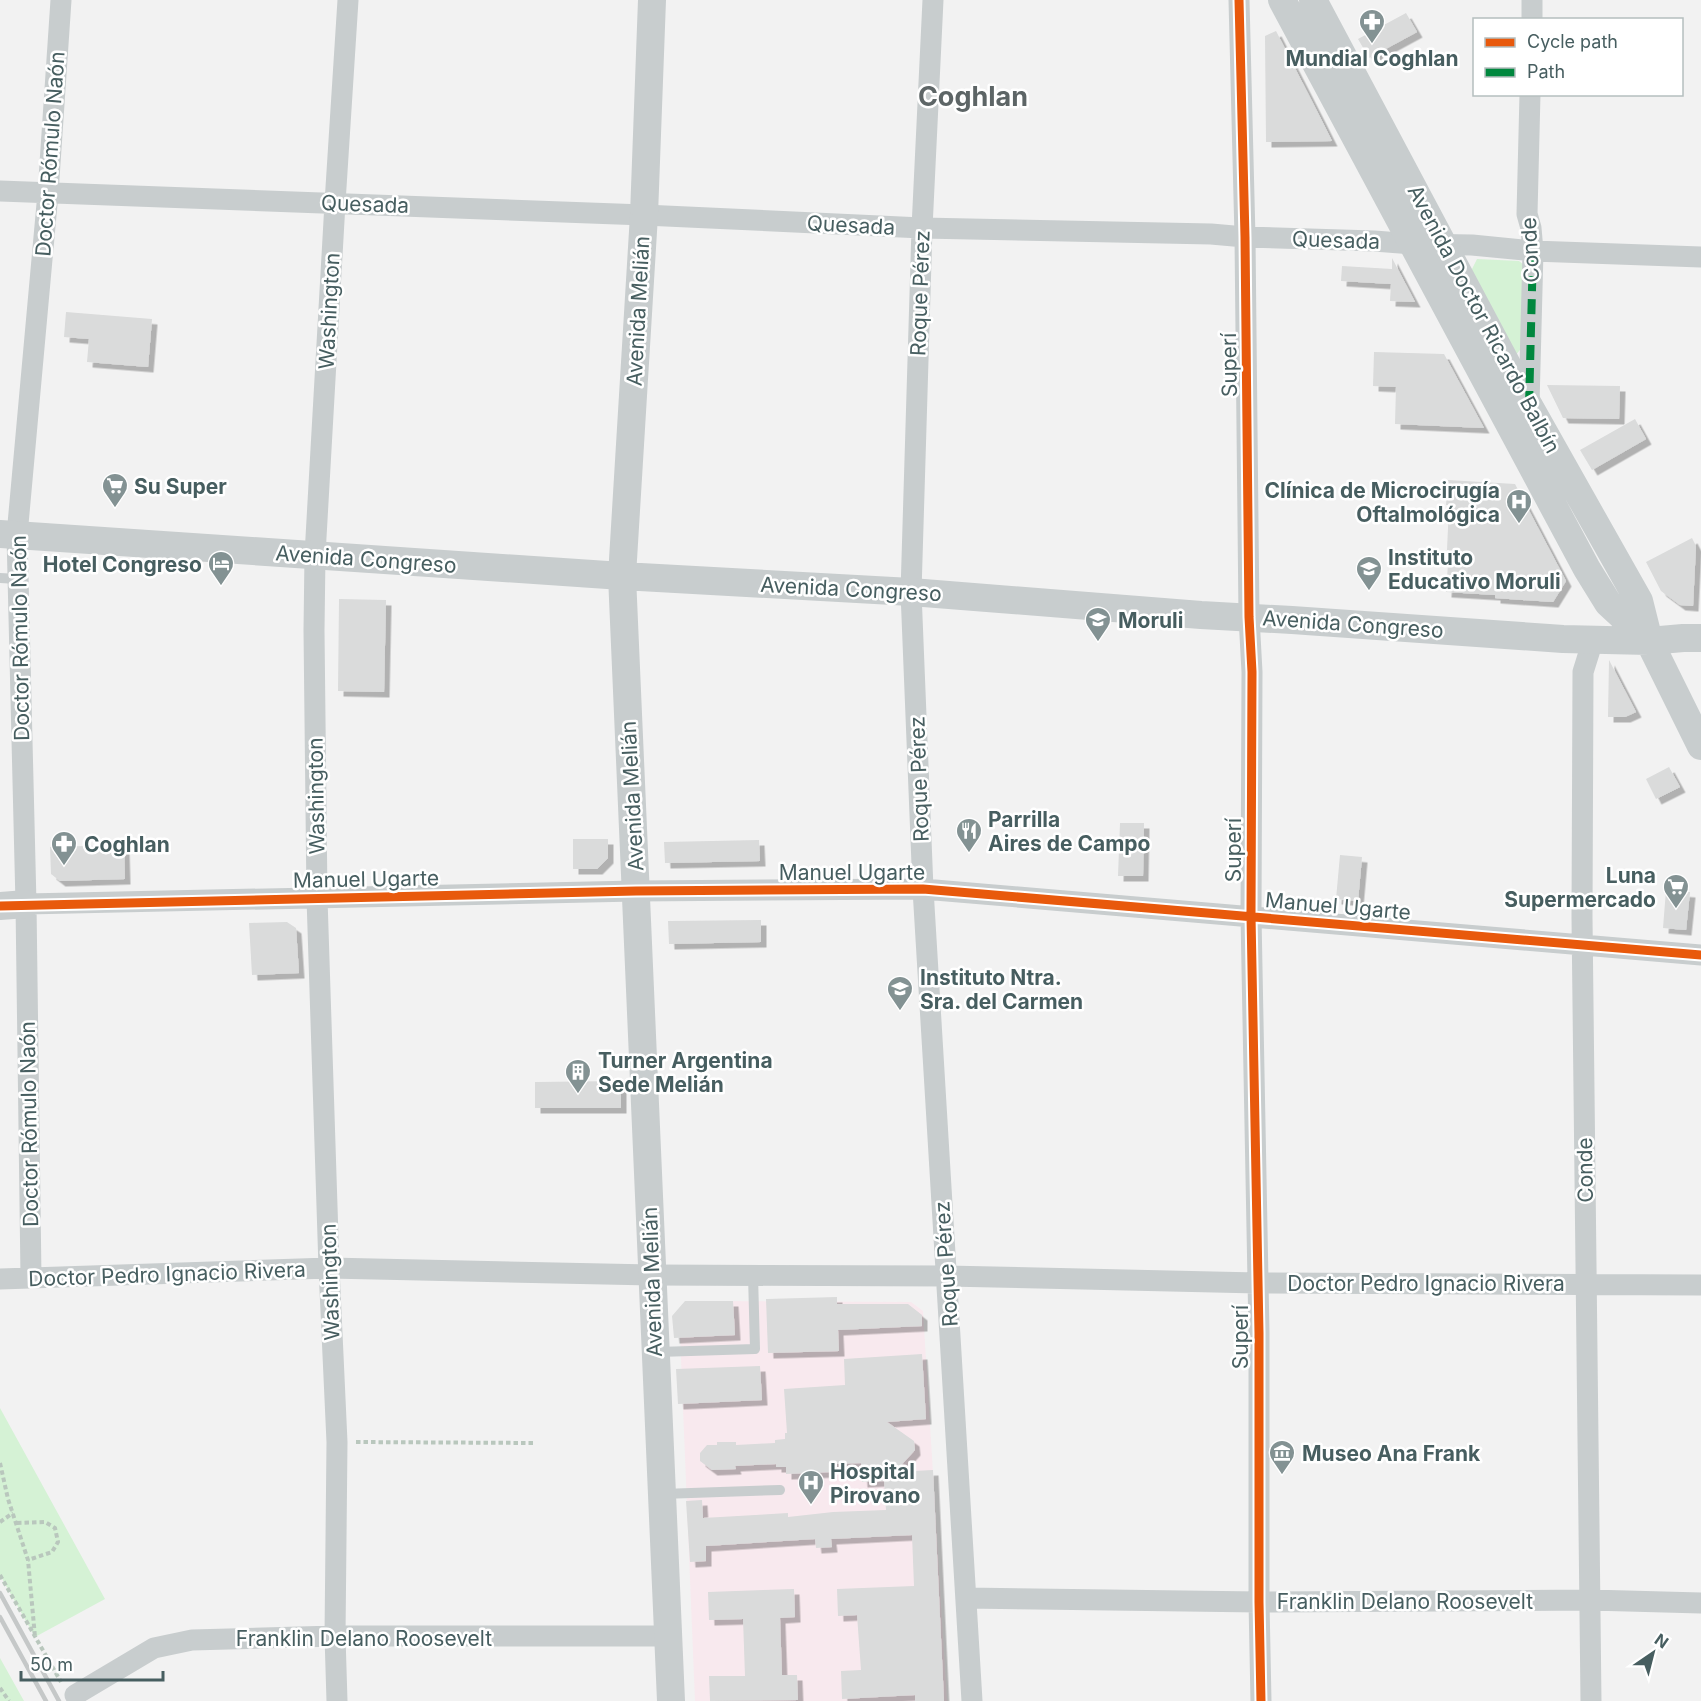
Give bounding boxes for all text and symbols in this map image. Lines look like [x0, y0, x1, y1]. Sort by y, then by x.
pharmacy icon: Mundial Coghlan [1357, 7, 1387, 45]
legend [1473, 18, 1683, 96]
text: Cycle path [1527, 31, 1618, 52]
place label: Mundial Coghlan [1285, 46, 1459, 71]
street label: Doctor Rómulo Naón [30, 51, 70, 257]
text: Path [1527, 61, 1565, 82]
district label: Coghlan [918, 80, 1028, 113]
street label: Avenida Doctor Ricardo Balbín [1403, 181, 1565, 457]
street label: Quesada [320, 190, 410, 218]
street label: Quesada [806, 210, 896, 240]
street label: Conde [1516, 217, 1544, 283]
street label: Quesada [1291, 226, 1381, 254]
street label: Roque Pérez [905, 230, 935, 356]
street label: Avenida Melián [622, 235, 654, 387]
street label: Washington [313, 252, 345, 370]
street label: Superí [1216, 332, 1242, 397]
supermarket icon: Su Super [100, 471, 130, 509]
place label: Su Super [134, 474, 227, 499]
place label: Clínica de Microcirugía Oftalmológica [1265, 478, 1500, 527]
hospital icon: Clínica de Microcirugía Oftalmológica [1504, 487, 1534, 525]
street label: Doctor Rómulo Naón [6, 535, 34, 741]
street label: Avenida Congreso [275, 540, 457, 578]
place label: Instituto Educativo Moruli [1388, 545, 1561, 594]
hotel icon: Hotel Congreso [206, 549, 236, 587]
place label: Hotel Congreso [43, 552, 202, 577]
school or university icon: Instituto Educativo Moruli [1354, 554, 1384, 592]
street label: Avenida Congreso [760, 572, 942, 606]
school or university icon: Moruli [1083, 605, 1113, 643]
street label: Avenida Congreso [1262, 605, 1444, 643]
place label: Moruli [1118, 608, 1183, 633]
street label: Roque Pérez [904, 716, 934, 842]
street label: Avenida Melián [616, 720, 648, 872]
street label: Washington [302, 737, 330, 855]
place label: Parrilla Aires de Campo [988, 807, 1151, 856]
restaurant icon: Parrilla Aires de Campo [954, 816, 984, 854]
street label: Superí [1221, 817, 1246, 882]
pharmacy icon: Coghlan [49, 829, 79, 867]
place label: Coghlan [84, 832, 170, 857]
street label: Manuel Ugarte [779, 860, 925, 885]
place label: Luna Supermercado [1504, 863, 1656, 912]
street label: Manuel Ugarte [293, 865, 439, 893]
supermarket icon: Luna Supermercado [1661, 872, 1691, 910]
street label: Manuel Ugarte [1264, 887, 1412, 925]
place label: Instituto Ntra. Sra. del Carmen [920, 965, 1083, 1014]
school or university icon: Instituto Ntra. Sra. del Carmen [885, 974, 915, 1012]
street label: Doctor Rómulo Naón [15, 1021, 43, 1227]
place label: Turner Argentina Sede Melián [598, 1048, 773, 1097]
building icon: Turner Argentina Sede Melián [563, 1057, 593, 1095]
street label: Conde [1572, 1137, 1598, 1203]
street label: Roque Pérez [929, 1200, 963, 1328]
street label: Avenida Melián [637, 1206, 667, 1358]
street label: Washington [315, 1223, 345, 1341]
street label: Doctor Pedro Ignacio Rivera [28, 1257, 306, 1291]
street label: Doctor Pedro Ignacio Rivera [1287, 1271, 1565, 1296]
street label: Superí [1228, 1304, 1253, 1369]
museum icon: Museo Ana Frank [1267, 1438, 1297, 1476]
place label: Museo Ana Frank [1302, 1441, 1481, 1466]
place label: Hospital Pirovano [830, 1459, 920, 1508]
hospital icon: Hospital Pirovano [796, 1468, 826, 1506]
street label: Franklin Delano Roosevelt [1277, 1589, 1533, 1614]
north arrow [1623, 1623, 1683, 1683]
street label: Franklin Delano Roosevelt [236, 1626, 492, 1651]
text: N [1651, 1629, 1672, 1652]
scale bar [21, 1644, 164, 1682]
text: 50 m [30, 1654, 73, 1675]

